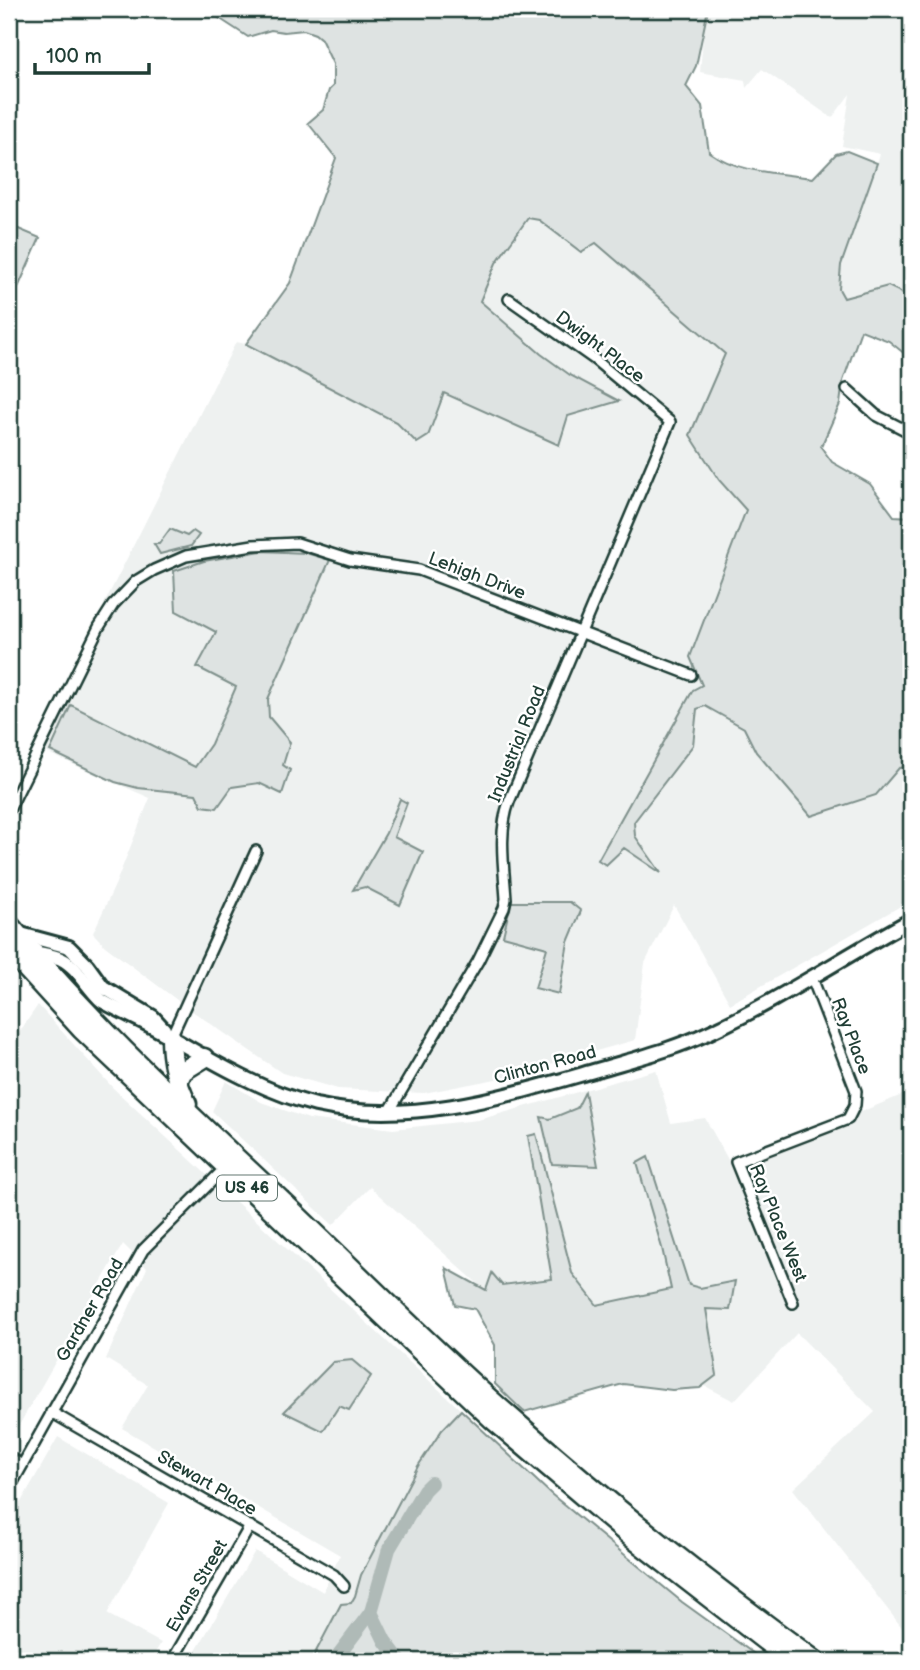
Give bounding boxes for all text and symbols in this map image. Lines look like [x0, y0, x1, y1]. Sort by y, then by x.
scale bar [35, 32, 149, 76]
text: 100 m [46, 44, 102, 69]
street label: Dwight Place [551, 307, 649, 387]
street label: Lehigh Drive [426, 548, 529, 604]
street label: Industrial Road [484, 683, 550, 805]
street label: Ray Place [827, 995, 875, 1078]
street label: Clinton Road [492, 1041, 598, 1089]
street label: Ray Place West [745, 1161, 811, 1285]
road number: US 46 [217, 1176, 277, 1200]
street label: Gardner Road [52, 1255, 128, 1365]
street label: Stewart Place [154, 1446, 261, 1520]
street label: Evans Street [162, 1536, 232, 1636]

